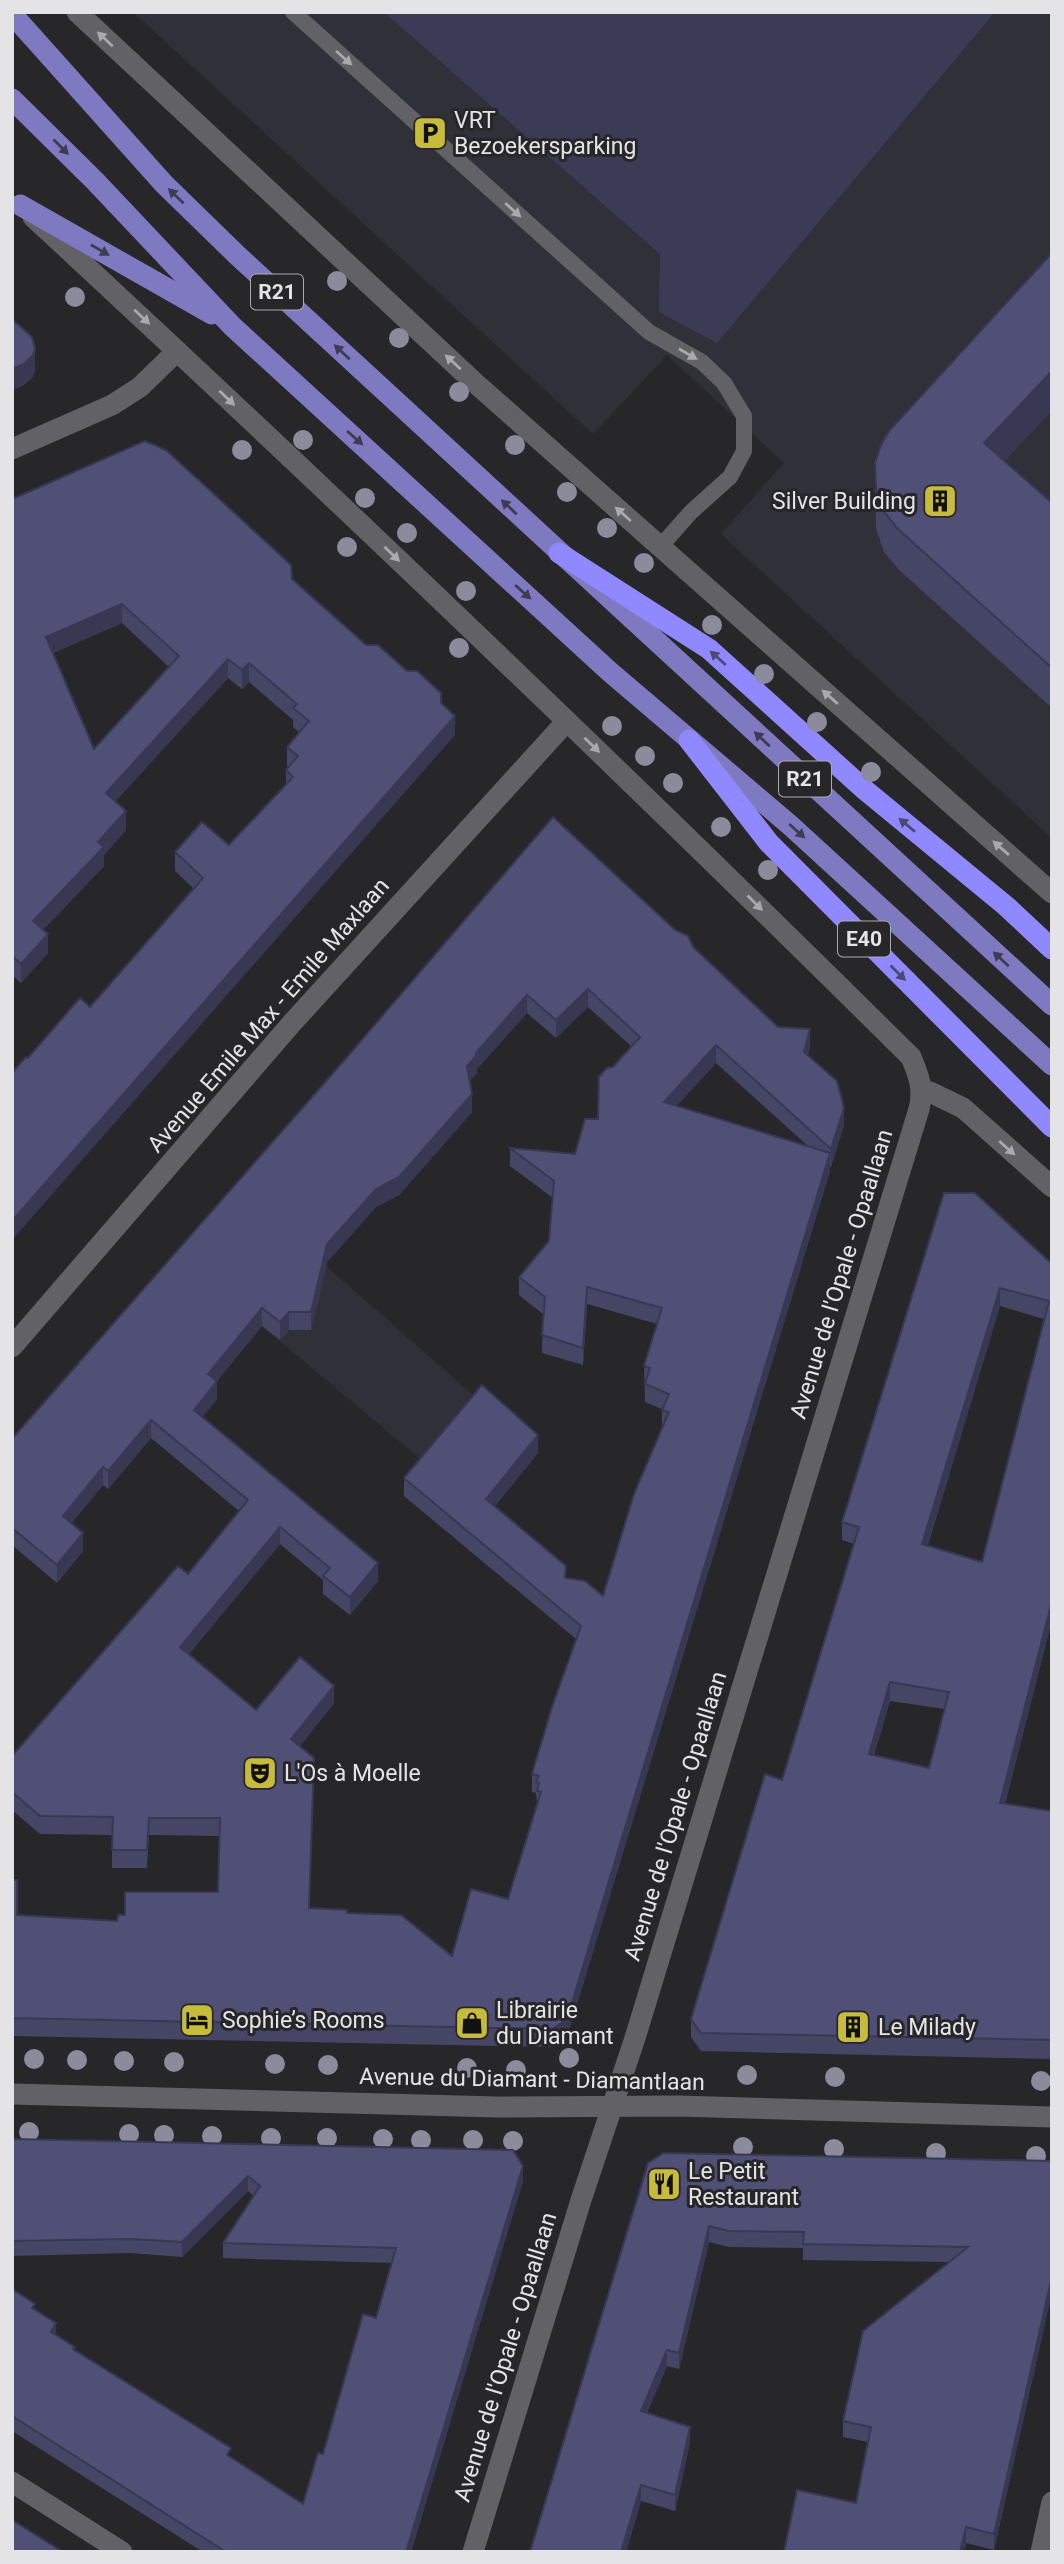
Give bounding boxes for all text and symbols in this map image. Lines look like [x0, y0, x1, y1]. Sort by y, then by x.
one-way arrow [97, 31, 114, 47]
one-way arrow [335, 50, 353, 66]
place label: VRT Bezoekersparking [454, 107, 636, 160]
parking icon: VRT Bezoekersparking [411, 114, 449, 152]
one-way arrow [52, 138, 69, 154]
one-way arrow [168, 188, 185, 205]
one-way arrow [504, 202, 522, 218]
one-way arrow [91, 244, 110, 256]
road number: R21 [251, 274, 303, 310]
one-way arrow [133, 309, 150, 325]
one-way arrow [334, 345, 351, 361]
one-way arrow [678, 348, 698, 360]
one-way arrow [445, 355, 462, 371]
one-way arrow [218, 389, 235, 405]
one-way arrow [346, 430, 364, 446]
building icon: Silver Building [921, 482, 959, 520]
place label: Silver Building [772, 488, 916, 515]
one-way arrow [501, 499, 518, 515]
one-way arrow [614, 506, 632, 522]
one-way arrow [383, 546, 400, 562]
one-way arrow [514, 583, 531, 599]
one-way arrow [709, 650, 727, 666]
one-way arrow [821, 689, 839, 705]
one-way arrow [754, 731, 771, 747]
one-way arrow [583, 736, 600, 752]
road number: R21 [779, 762, 831, 796]
one-way arrow [899, 818, 916, 833]
one-way arrow [789, 823, 806, 838]
one-way arrow [992, 841, 1009, 856]
street label: Avenue Emile Max - Emile Maxlaan [142, 873, 395, 1158]
one-way arrow [747, 895, 764, 912]
road number: E40 [838, 922, 890, 956]
one-way arrow [993, 951, 1010, 967]
one-way arrow [889, 964, 906, 980]
street label: Avenue de l'Opale - Opaallaan [785, 1126, 898, 1422]
one-way arrow [998, 1139, 1015, 1155]
street label: Avenue de l'Opale - Opaallaan [619, 1668, 732, 1964]
theatre icon: L'Os à Moelle [241, 1754, 279, 1792]
place label: L'Os à Moelle [284, 1760, 421, 1787]
place label: Librairie du Diamant [496, 1997, 613, 2050]
hotel icon: Sophie’s Rooms [178, 2001, 216, 2039]
shop icon: Librairie du Diamant [453, 2004, 491, 2042]
place label: Sophie’s Rooms [222, 2007, 385, 2034]
building icon: Le Milady [834, 2008, 872, 2046]
place label: Le Milady [878, 2014, 976, 2041]
street label: Avenue du Diamant - Diamantlaan [359, 2063, 705, 2096]
place label: Le Petit Restaurant [688, 2158, 799, 2211]
restaurant icon: Le Petit Restaurant [645, 2165, 683, 2203]
street label: Avenue de l'Opale - Opaallaan [449, 2209, 562, 2505]

